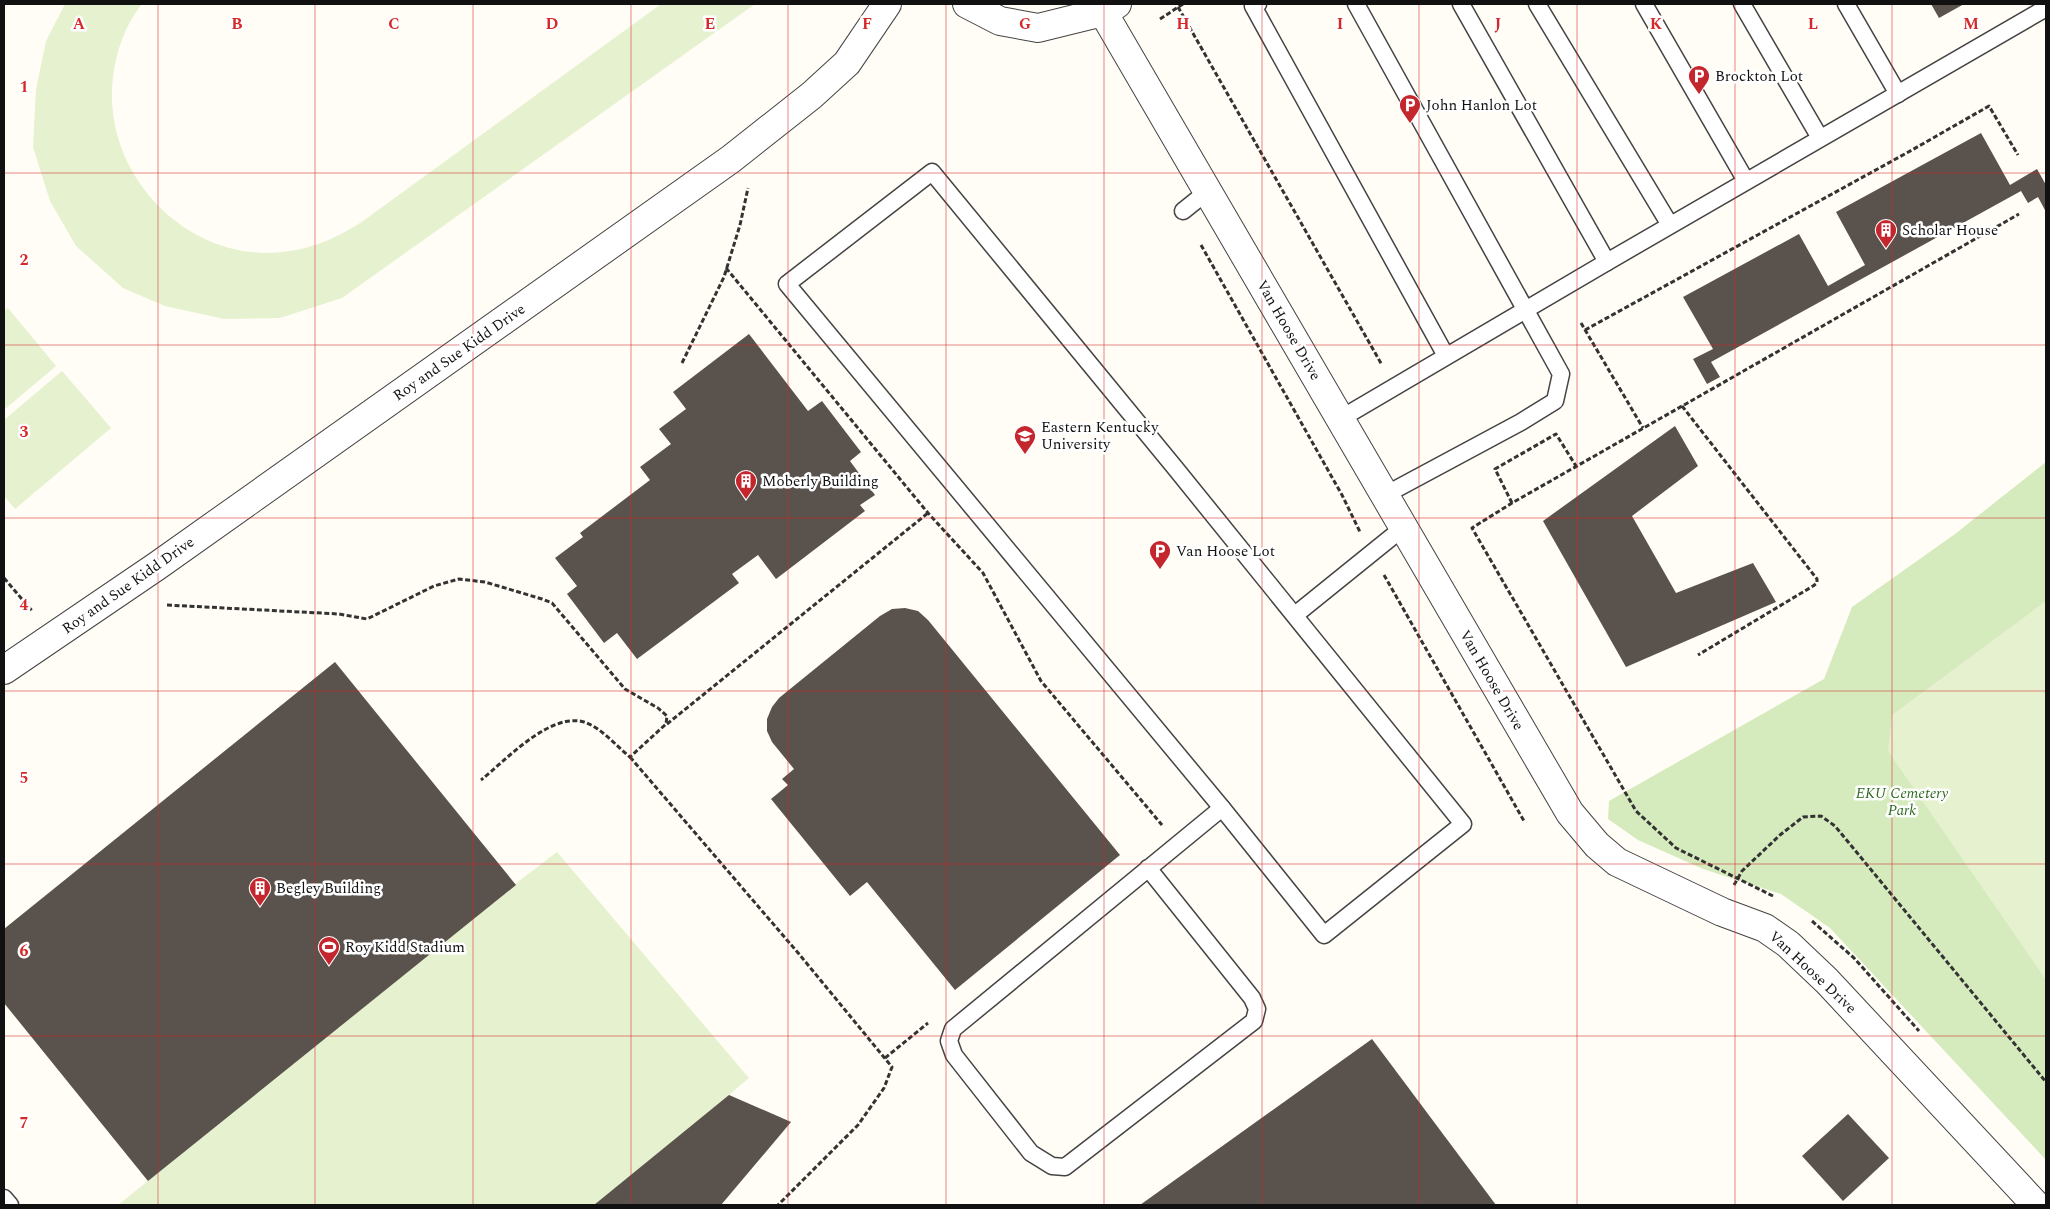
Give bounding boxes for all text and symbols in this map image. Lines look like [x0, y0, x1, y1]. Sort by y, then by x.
text: A [73, 12, 86, 36]
text: B [231, 12, 243, 36]
text: C [388, 12, 400, 36]
text: D [546, 12, 559, 36]
text: E [705, 12, 715, 36]
text: F [862, 12, 872, 36]
text: G [1019, 12, 1031, 36]
text: H [1176, 12, 1190, 36]
text: I [1337, 12, 1343, 36]
text: J [1495, 12, 1502, 36]
text: K [1650, 12, 1663, 36]
text: L [1808, 12, 1818, 36]
text: M [1963, 12, 1979, 36]
parking icon: Brockton Lot [1687, 64, 1711, 95]
place label: Brockton Lot [1715, 65, 1803, 88]
text: 1 [20, 75, 28, 99]
parking icon: John Hanlon Lot [1398, 93, 1422, 124]
place label: John Hanlon Lot [1426, 94, 1537, 117]
building icon: Scholar House [1874, 218, 1898, 249]
place label: Scholar House [1902, 219, 1998, 242]
text: 2 [20, 248, 29, 272]
street label: Van Hoose Drive [1250, 276, 1327, 385]
street label: Roy and Sue Kidd Drive [388, 298, 530, 407]
place label: Eastern Kentucky University [1041, 416, 1159, 456]
text: 3 [20, 420, 29, 444]
school or university icon: Eastern Kentucky University [1013, 424, 1037, 455]
building icon: Moberly Building [734, 469, 758, 500]
place label: Moberly Building [762, 470, 879, 493]
street label: Roy and Sue Kidd Drive [57, 531, 199, 640]
parking icon: Van Hoose Lot [1148, 539, 1172, 570]
place label: Van Hoose Lot [1176, 540, 1275, 563]
text: 4 [20, 593, 29, 617]
street label: Van Hoose Drive [1453, 626, 1530, 735]
text: 5 [20, 766, 28, 790]
park label: EKU Cemetery Park [1856, 782, 1948, 822]
building icon: Begley Building [248, 876, 272, 907]
place label: Begley Building [276, 877, 381, 900]
street label: Van Hoose Drive [1764, 925, 1862, 1019]
sports icon: Roy Kidd Stadium [317, 935, 341, 966]
place label: Roy Kidd Stadium [345, 936, 465, 959]
text: 6 [20, 939, 29, 963]
text: 7 [20, 1111, 29, 1135]

